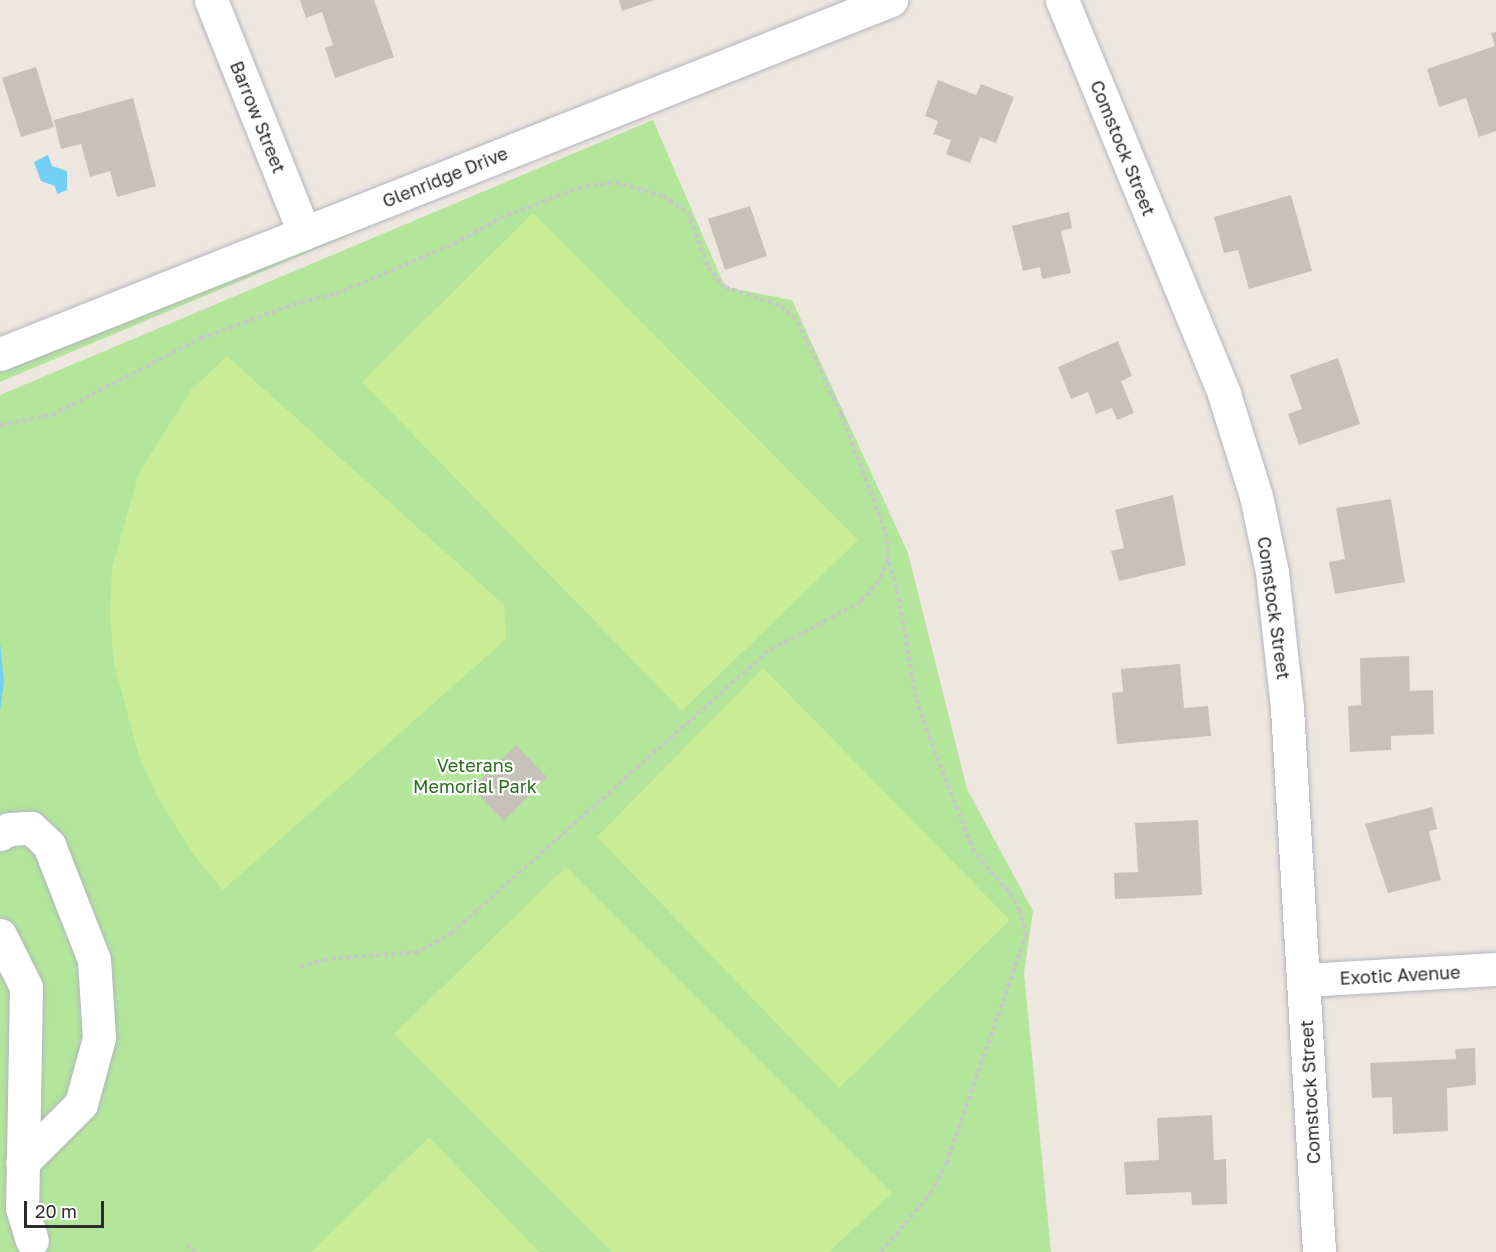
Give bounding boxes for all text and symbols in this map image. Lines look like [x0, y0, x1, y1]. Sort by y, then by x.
street label: Barrow Street [226, 58, 290, 176]
street label: Comstock Street [1086, 77, 1160, 219]
street label: Glenridge Drive [379, 142, 511, 212]
street label: Comstock Street [1253, 535, 1295, 681]
park label: Veterans Memorial Park [413, 755, 537, 798]
street label: Exotic Avenue [1339, 961, 1461, 989]
street label: Comstock Street [1295, 1019, 1325, 1165]
scale bar [27, 1189, 106, 1227]
text: 20 m [35, 1200, 77, 1222]

